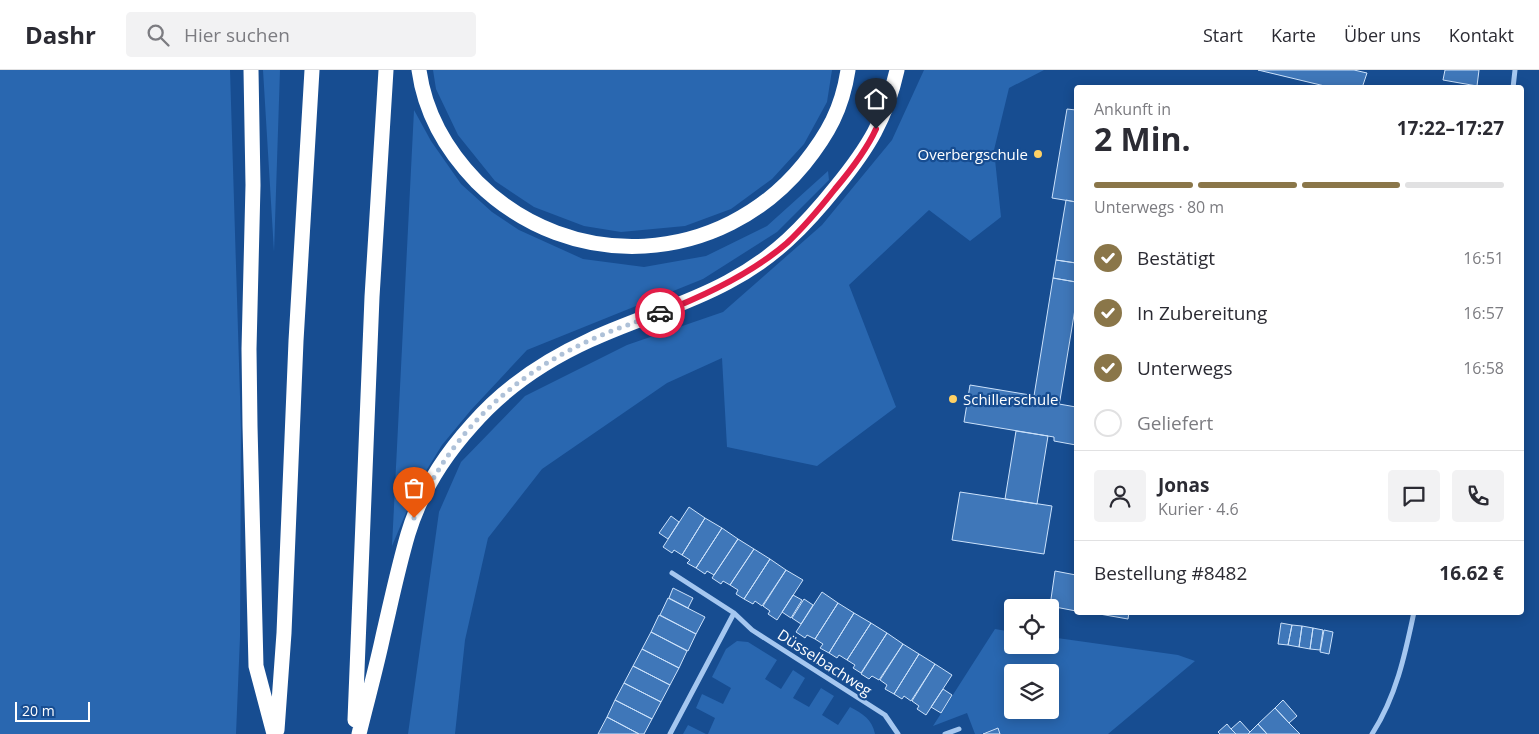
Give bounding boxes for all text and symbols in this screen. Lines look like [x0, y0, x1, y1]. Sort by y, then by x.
search box [126, 12, 476, 57]
text: Dashr [25, 18, 96, 51]
icon: search [144, 21, 172, 49]
text: Hier suchen [184, 22, 290, 48]
text: Start [1203, 23, 1243, 47]
text: Karte [1271, 23, 1316, 47]
text: Über uns [1344, 23, 1421, 47]
text: Kontakt [1449, 23, 1514, 47]
pin [855, 78, 897, 129]
icon: home [862, 85, 890, 113]
text: Ankunft in [1094, 98, 1171, 120]
text: 17:22–17:27 [1397, 115, 1504, 141]
text: 2 Min. [1094, 117, 1191, 160]
place label: Overbergschule [917, 144, 1028, 164]
marker: Overbergschule [1032, 148, 1044, 160]
text: Unterwegs · 80 m [1094, 196, 1224, 218]
icon: check [1094, 244, 1122, 272]
text: Bestätigt [1137, 245, 1215, 271]
text: 16:51 [1463, 247, 1504, 269]
courier [635, 288, 685, 338]
icon: car [646, 299, 674, 327]
icon: check [1094, 299, 1122, 327]
text: In Zubereitung [1137, 300, 1267, 326]
text: 16:57 [1463, 302, 1504, 324]
icon: check [1094, 354, 1122, 382]
text: Unterwegs [1137, 355, 1232, 381]
text: 16:58 [1463, 357, 1504, 379]
place label: Schillerschule [963, 389, 1058, 409]
marker: Schillerschule [947, 393, 959, 405]
text: Geliefert [1137, 410, 1213, 436]
pin [393, 467, 435, 518]
button: person [1094, 470, 1146, 522]
button: chat [1388, 470, 1440, 522]
button: phone [1452, 470, 1504, 522]
text: Jonas [1158, 472, 1209, 498]
icon: bag [400, 474, 428, 502]
text: Kurier · 4.6 [1158, 498, 1239, 520]
text: Bestellung #8482 [1094, 560, 1247, 586]
text: 16.62 € [1439, 560, 1504, 586]
map controls [1004, 599, 1059, 719]
button: locate [1004, 599, 1059, 654]
street label: Düsselbachweg [774, 624, 876, 700]
button: layers [1004, 664, 1059, 719]
scale bar [15, 699, 90, 722]
text: 20 m [22, 701, 55, 720]

